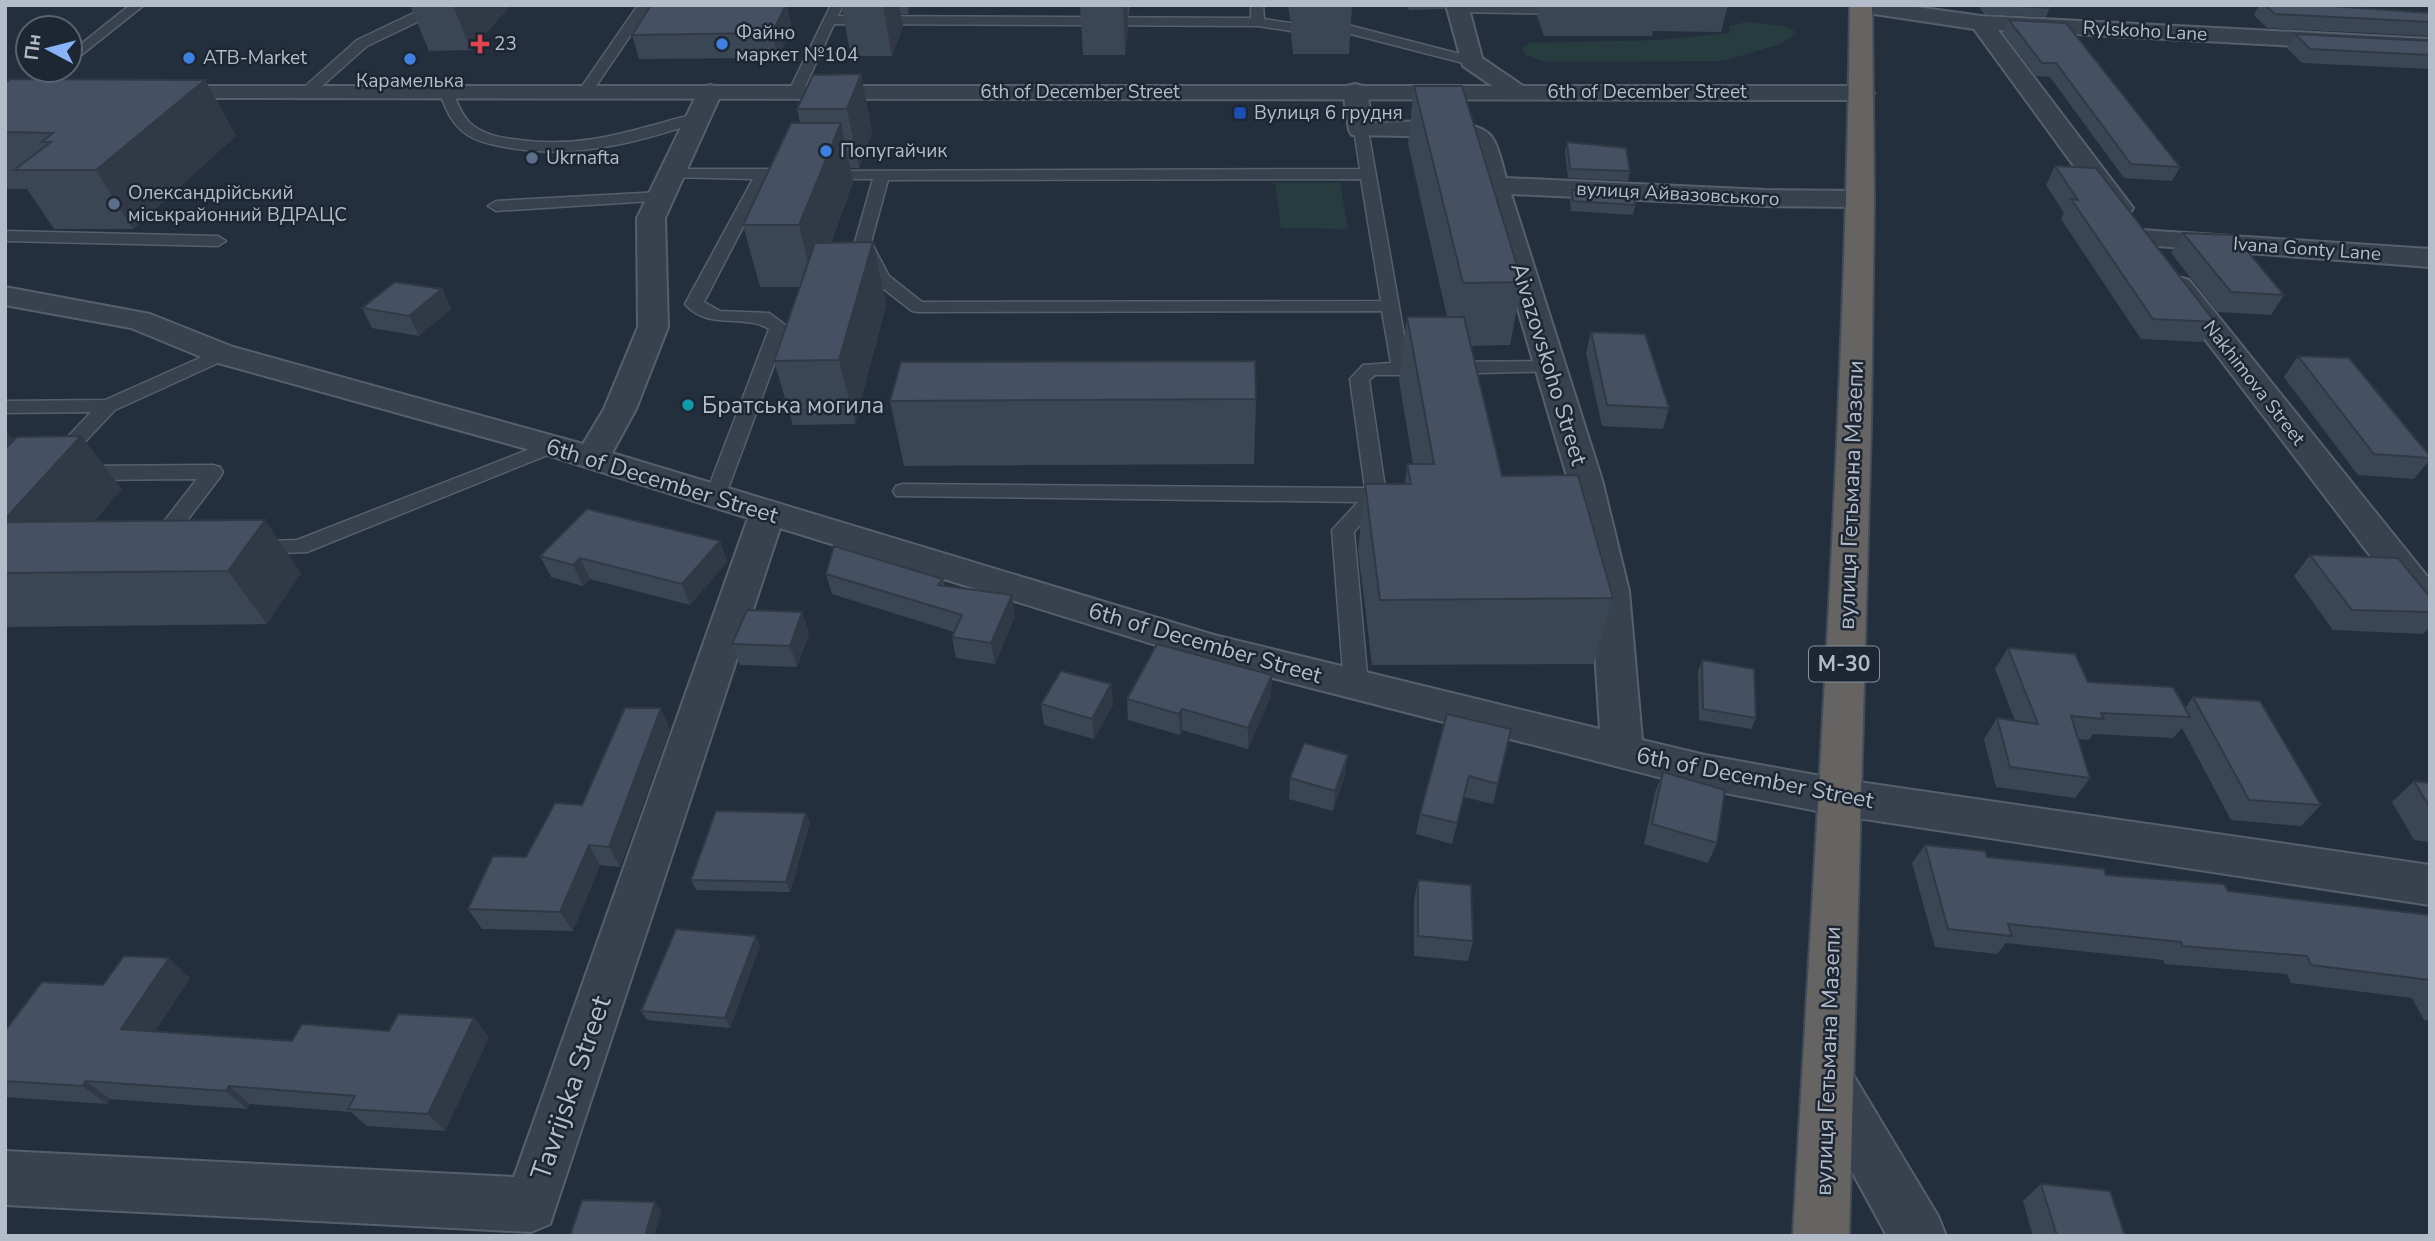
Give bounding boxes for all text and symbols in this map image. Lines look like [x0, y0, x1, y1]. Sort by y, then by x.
north arrow [14, 14, 84, 84]
street label: Rylskoho Lane [2082, 15, 2208, 47]
place label: Файно маркет №104 [736, 20, 858, 68]
place label: 23 [494, 31, 517, 57]
text: Пн [19, 32, 48, 62]
marker: 23 [472, 36, 488, 52]
marker: Файно маркет №104 [714, 36, 730, 52]
place label: ATB-Market [203, 45, 307, 71]
marker: ATB-Market [181, 50, 197, 66]
marker: Карамелька [402, 51, 418, 67]
place label: Карамелька [356, 68, 464, 94]
street label: 6th of December Street [980, 79, 1180, 105]
street label: 6th of December Street [1547, 79, 1747, 105]
place label: Вулиця 6 грудня [1254, 100, 1403, 126]
marker: Вулиця 6 грудня [1232, 105, 1248, 121]
place label: Попугайчик [840, 138, 947, 164]
marker: Попугайчик [818, 143, 834, 159]
place label: Ukrnafta [546, 145, 620, 171]
marker: Ukrnafta [524, 150, 540, 166]
street label: вулиця Айвазовського [1576, 176, 1780, 212]
place label: Олександрійський міськрайонний ВДРАЦС [128, 180, 347, 228]
marker: Олександрійський міськрайонний ВДРАЦС [106, 196, 122, 212]
street label: Ivana Gonty Lane [2232, 231, 2382, 267]
street label: Aivazovskoho Street [1503, 259, 1595, 470]
street label: Nakhimova Street [2197, 315, 2311, 451]
street label: вулиця Гетьмана Мазепи [1831, 360, 1871, 630]
place label: Братська могила [702, 390, 884, 421]
marker: Братська могила [680, 397, 696, 413]
street label: 6th of December Street [542, 431, 783, 531]
street label: 6th of December Street [1085, 595, 1326, 691]
road number: М-30 [1809, 646, 1879, 682]
street label: 6th of December Street [1634, 740, 1877, 816]
street label: вулиця Гетьмана Мазепи [1808, 926, 1848, 1196]
street label: Tavrijska Street [522, 991, 620, 1185]

